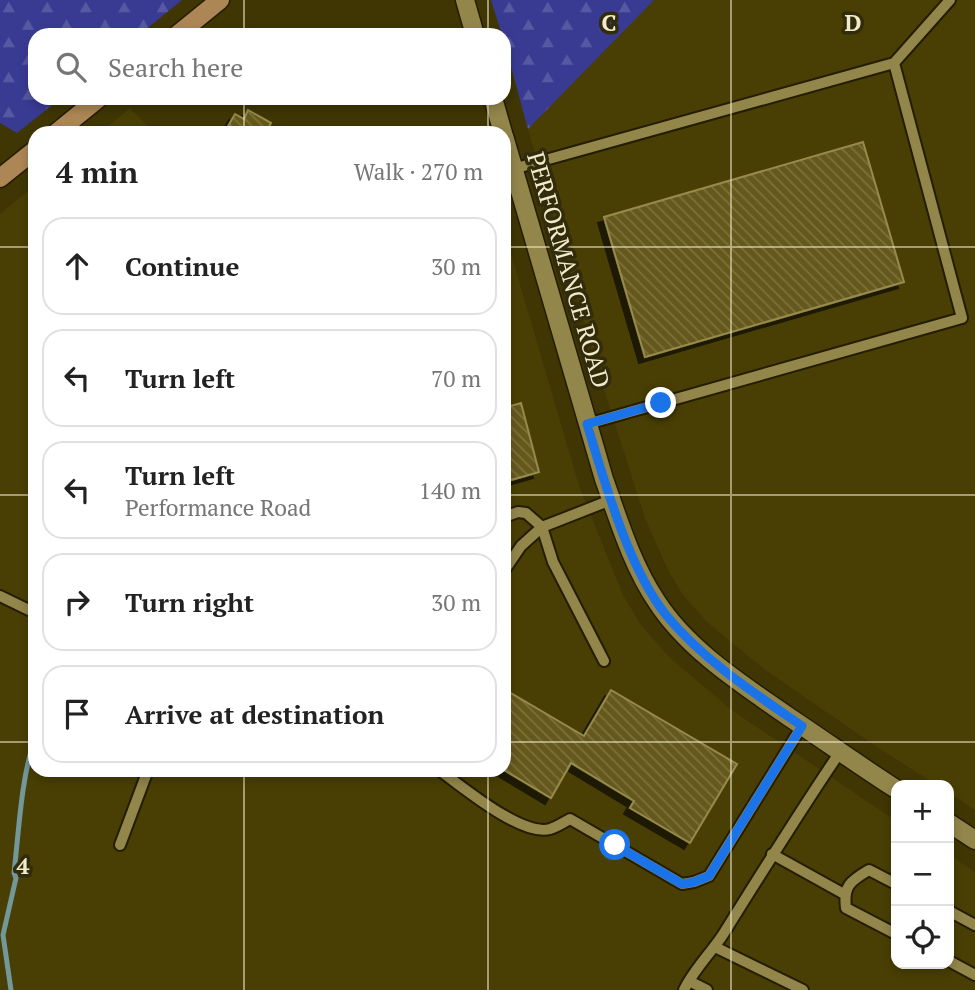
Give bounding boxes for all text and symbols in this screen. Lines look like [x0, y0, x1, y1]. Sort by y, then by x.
text: C [602, 7, 617, 38]
text: D [845, 7, 862, 38]
search box [28, 28, 511, 105]
icon: search [52, 48, 90, 86]
text: Search here [108, 50, 243, 84]
street label: PERFORMANCE ROAD [520, 148, 618, 391]
text: 4 min [56, 152, 138, 192]
text: Walk · 270 m [354, 156, 483, 187]
icon: ahead [58, 247, 96, 285]
text: Continue [125, 249, 239, 283]
text: 30 m [431, 251, 481, 282]
icon: left [58, 359, 96, 397]
text: Turn left [125, 361, 235, 395]
text: 70 m [431, 363, 481, 394]
route end [645, 387, 676, 418]
text: Turn left [125, 458, 235, 492]
icon: left [58, 471, 96, 509]
text: 140 m [419, 475, 481, 506]
text: Performance Road [125, 492, 311, 523]
icon: right [58, 583, 96, 621]
text: Turn right [125, 585, 254, 619]
text: 30 m [431, 587, 481, 618]
icon: arrive [58, 695, 96, 733]
text: Arrive at destination [125, 697, 384, 731]
map controls [891, 780, 954, 969]
button: + [891, 780, 954, 843]
route start [599, 829, 630, 860]
button: − [891, 843, 954, 906]
text: 4 [17, 850, 30, 881]
button: locate [891, 906, 954, 969]

